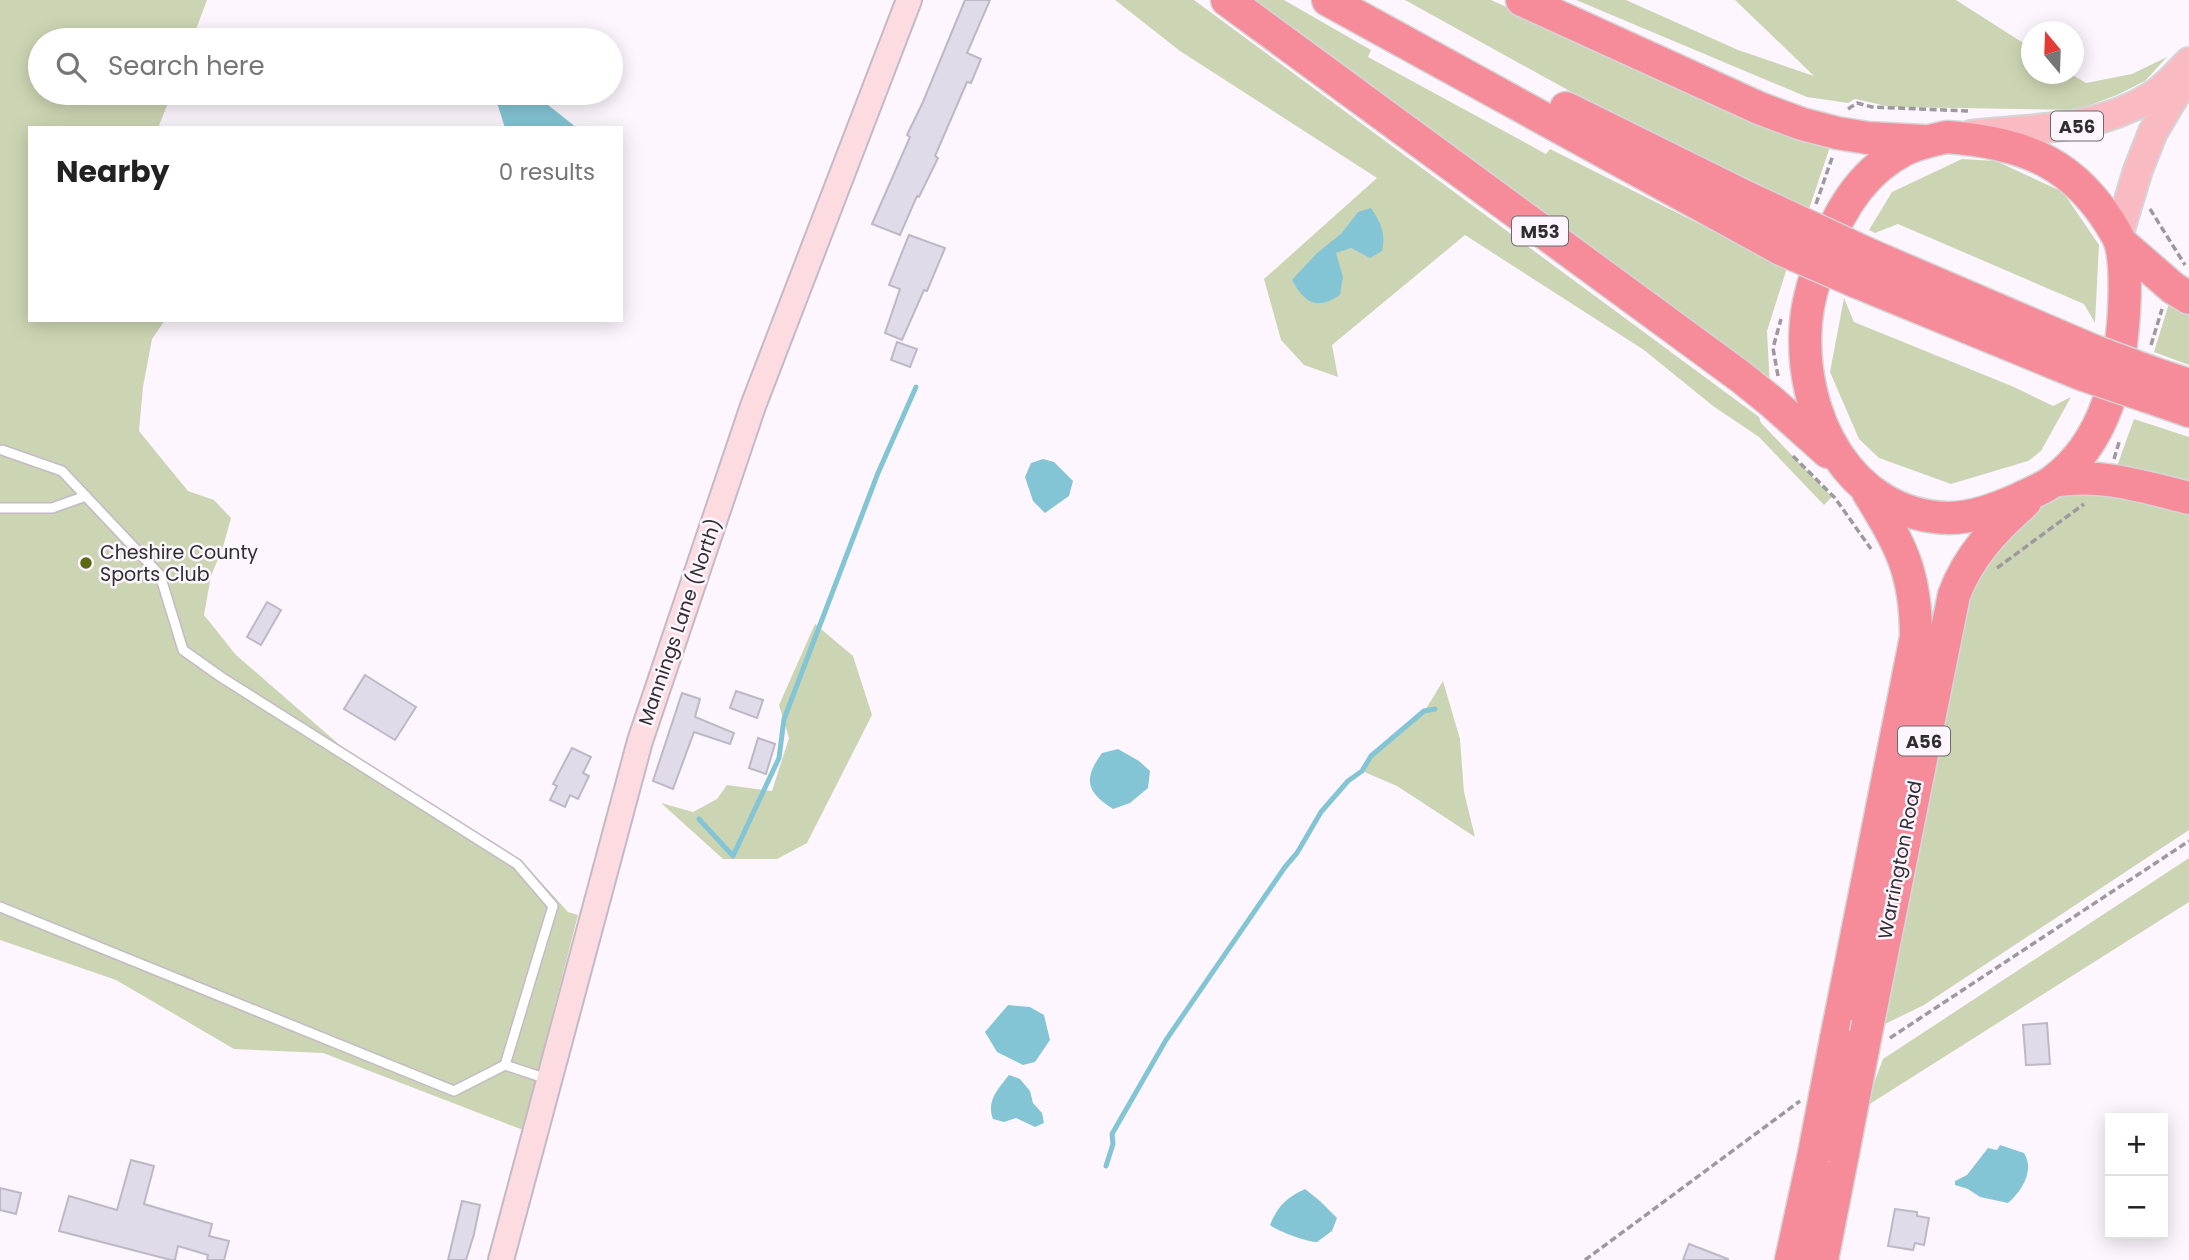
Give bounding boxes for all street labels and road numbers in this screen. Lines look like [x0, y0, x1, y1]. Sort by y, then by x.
road number: A56 [2051, 112, 2103, 140]
road number: M53 [1512, 216, 1568, 246]
street label: Mannings Lane (North) [632, 515, 728, 729]
road number: A56 [1898, 726, 1950, 756]
street label: Warrington Road [1871, 778, 1929, 942]

